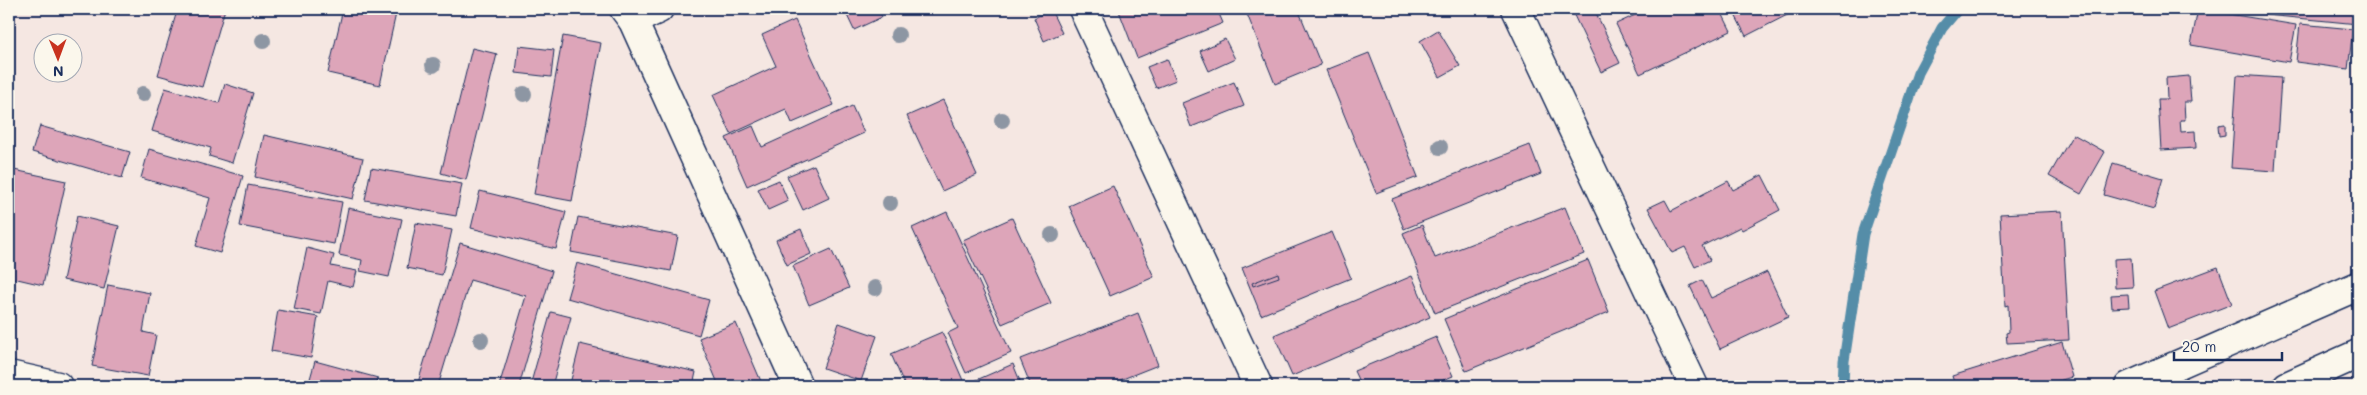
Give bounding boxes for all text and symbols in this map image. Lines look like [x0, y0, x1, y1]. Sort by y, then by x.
north arrow [32, 32, 82, 82]
text: N [53, 62, 64, 81]
scale bar [2174, 330, 2282, 362]
text: 20 m [2182, 336, 2216, 356]

